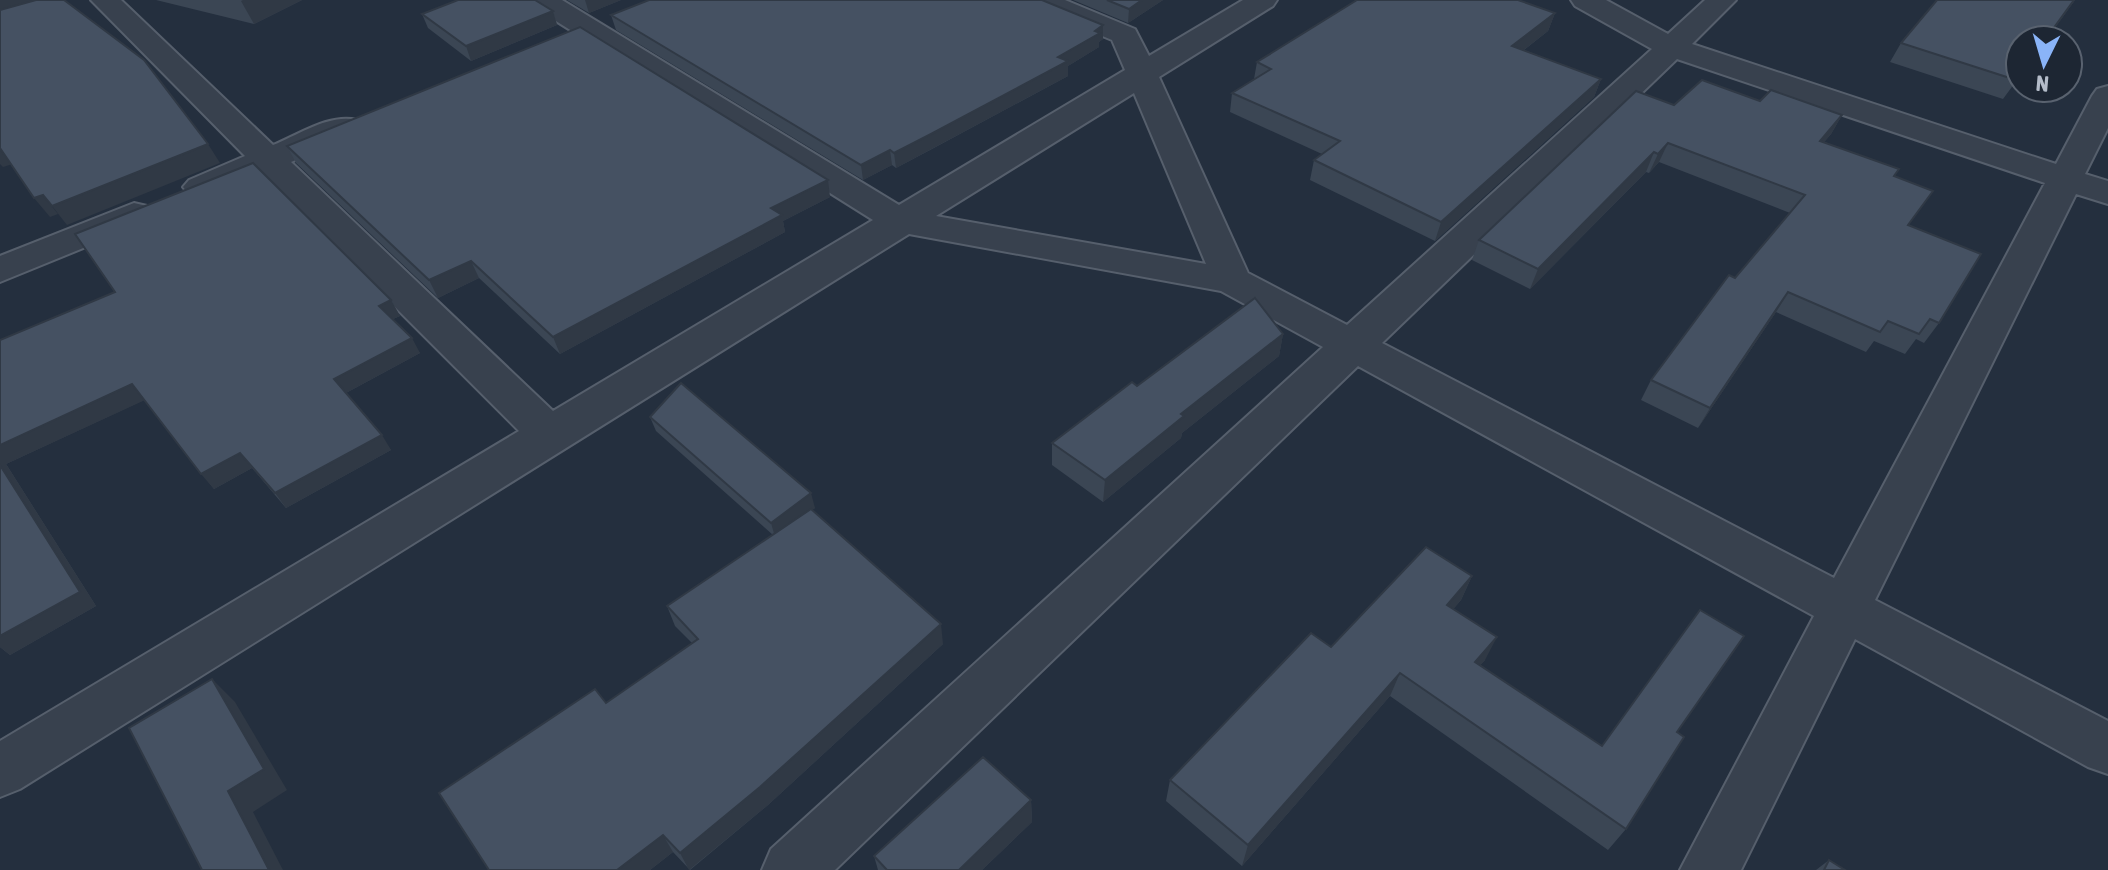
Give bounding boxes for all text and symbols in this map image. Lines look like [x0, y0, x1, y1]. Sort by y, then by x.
north arrow [2004, 24, 2084, 104]
text: N [2035, 70, 2050, 97]

